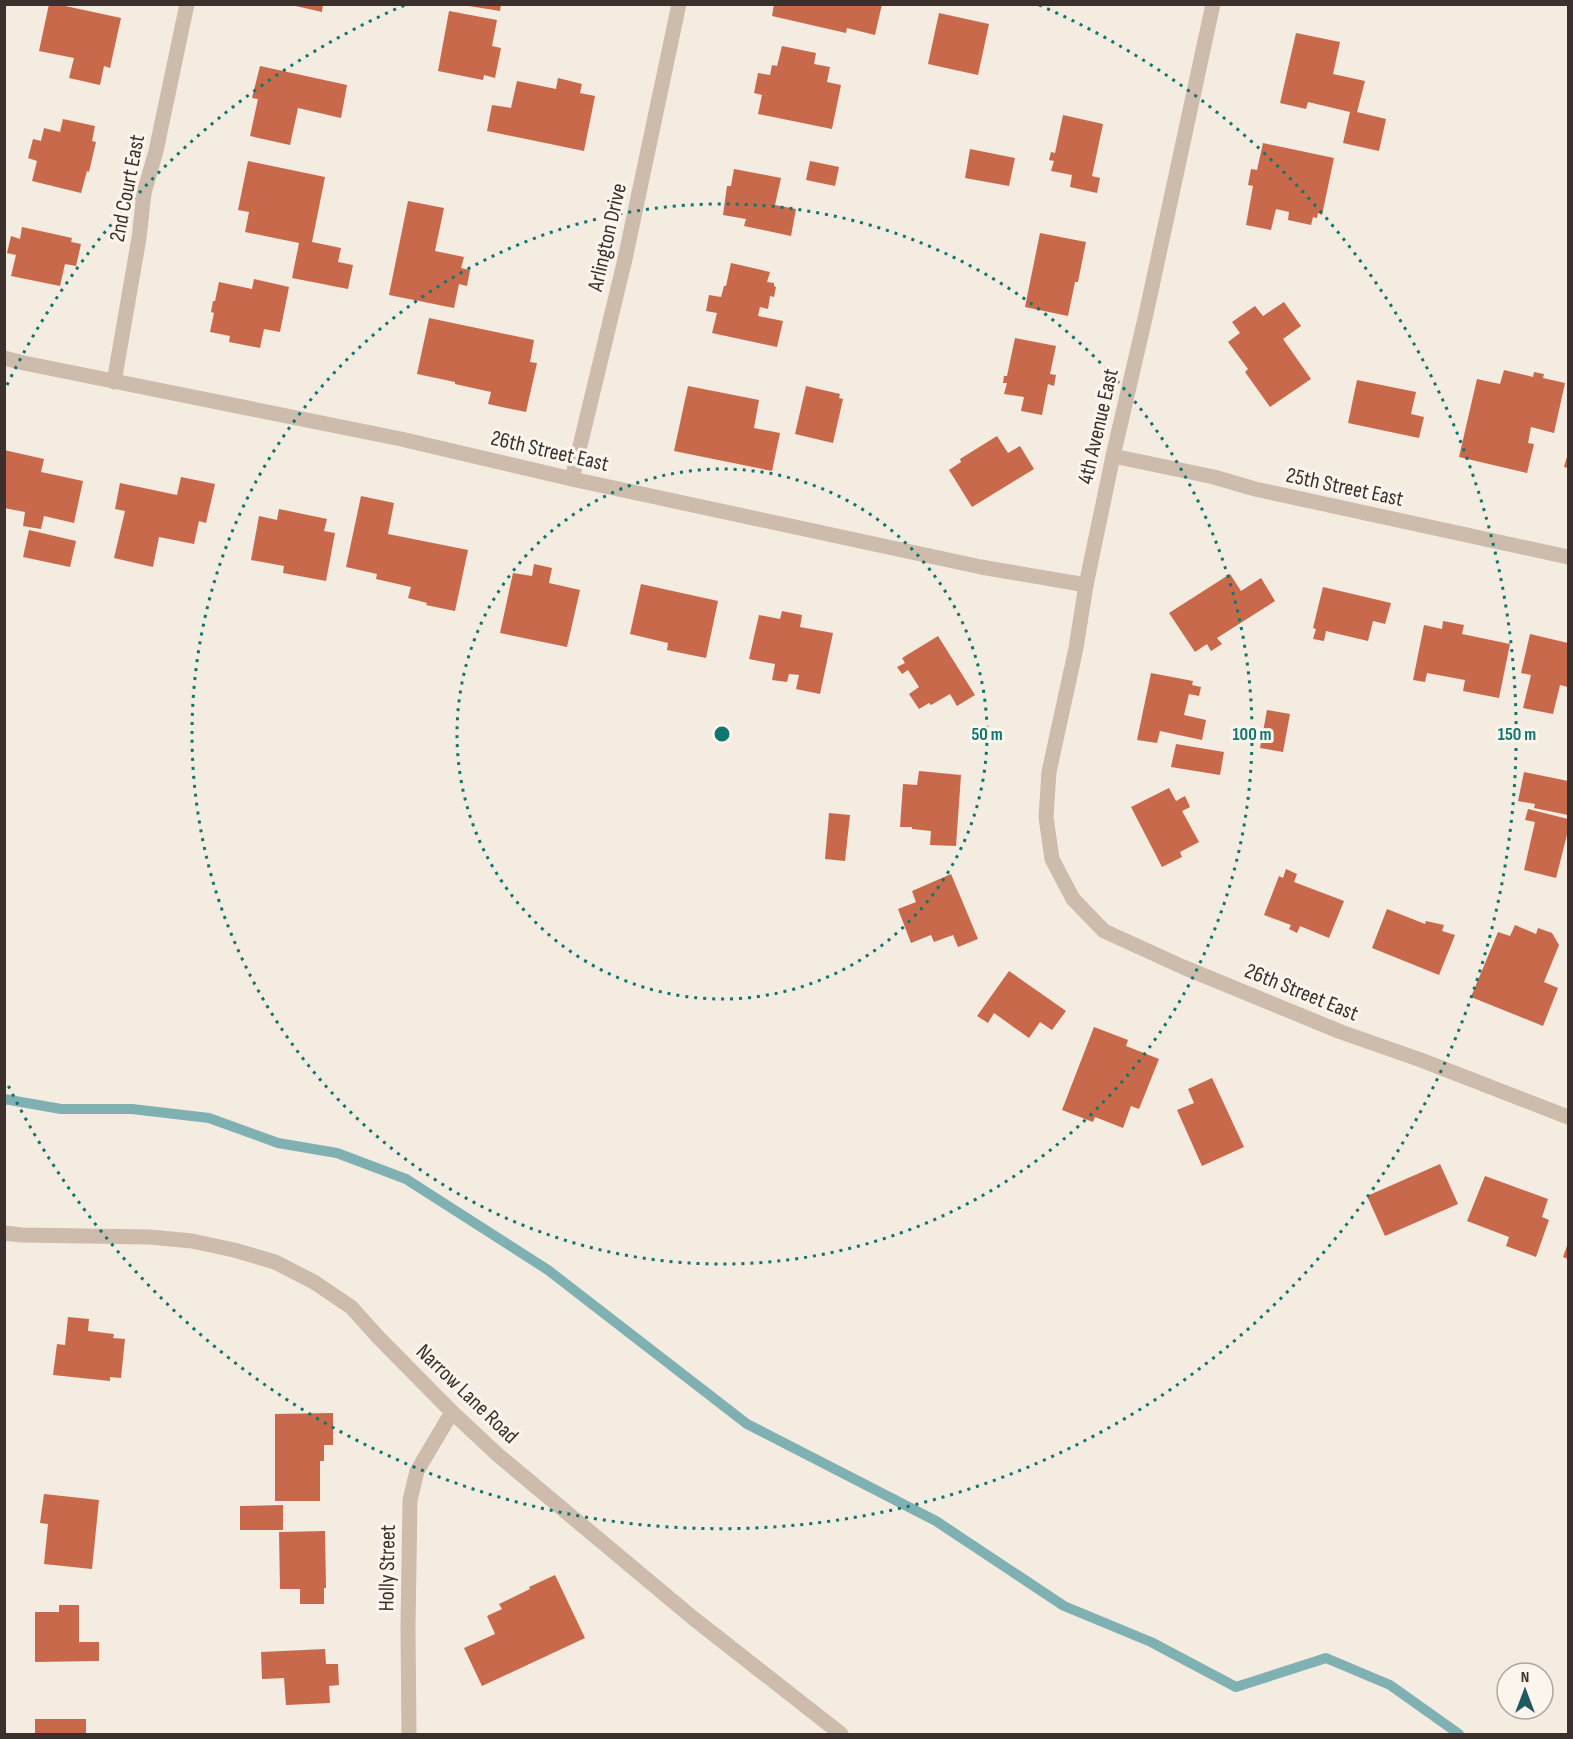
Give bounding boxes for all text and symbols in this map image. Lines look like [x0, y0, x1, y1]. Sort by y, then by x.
street label: 2nd Court East [104, 132, 151, 244]
street label: Arlington Drive [582, 181, 633, 295]
street label: 4th Avenue East [1072, 366, 1125, 487]
street label: 26th Street East [488, 425, 611, 478]
street label: 25th Street East [1284, 462, 1406, 513]
centre of rings [712, 724, 732, 744]
text: 50 m [971, 724, 1003, 745]
text: 100 m [1233, 724, 1272, 745]
text: 150 m [1498, 724, 1536, 745]
street label: 26th Street East [1241, 957, 1362, 1028]
street label: Narrow Lane Road [410, 1339, 524, 1450]
street label: Holly Street [373, 1524, 402, 1612]
north arrow [1495, 1661, 1555, 1721]
text: N [1521, 1668, 1529, 1687]

